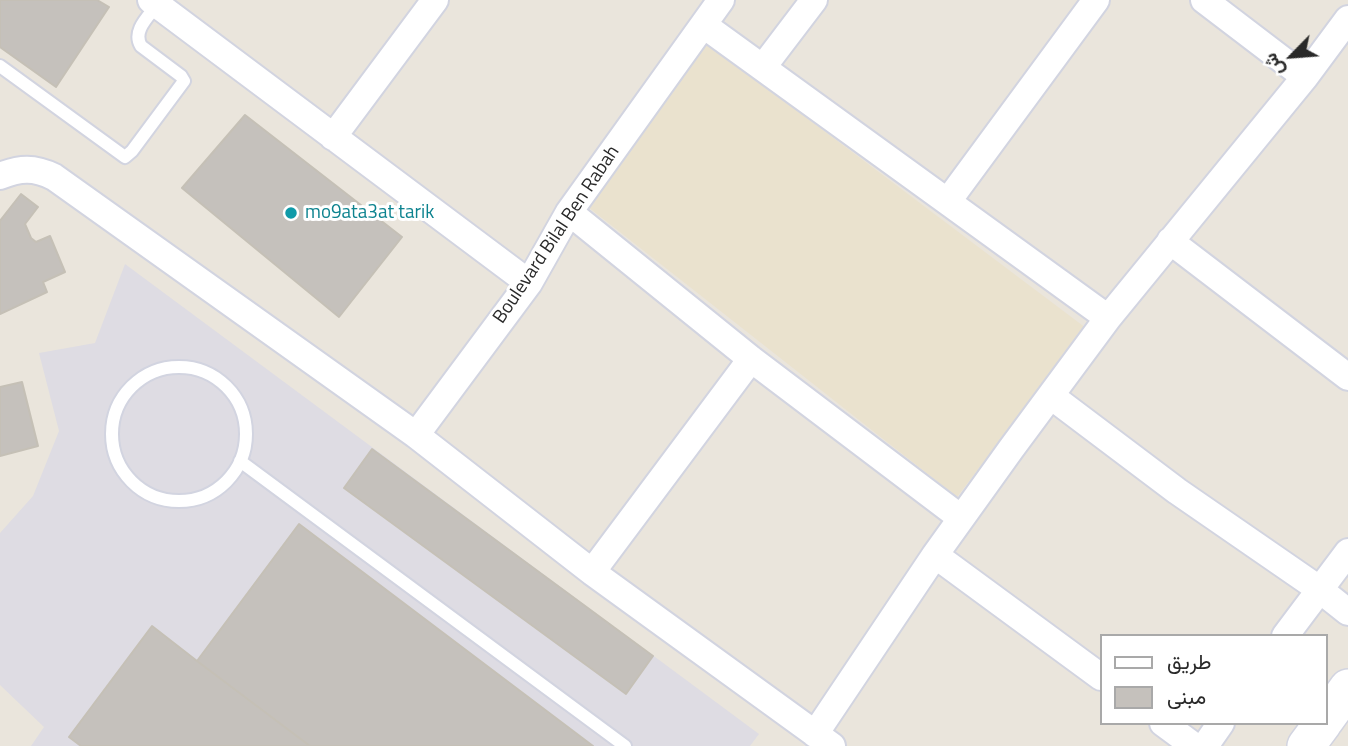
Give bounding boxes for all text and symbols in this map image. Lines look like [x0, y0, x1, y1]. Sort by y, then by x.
north arrow [1257, 21, 1327, 91]
text: ش [1255, 49, 1290, 82]
street label: Boulevard Bilal Ben Rabah [489, 142, 625, 328]
place label: mo9ata3at tarik [305, 202, 434, 224]
marker: mo9ata3at tarik [283, 205, 299, 221]
legend [1100, 634, 1327, 725]
text: طريق [1167, 645, 1212, 677]
text: مبنى [1167, 680, 1206, 712]

